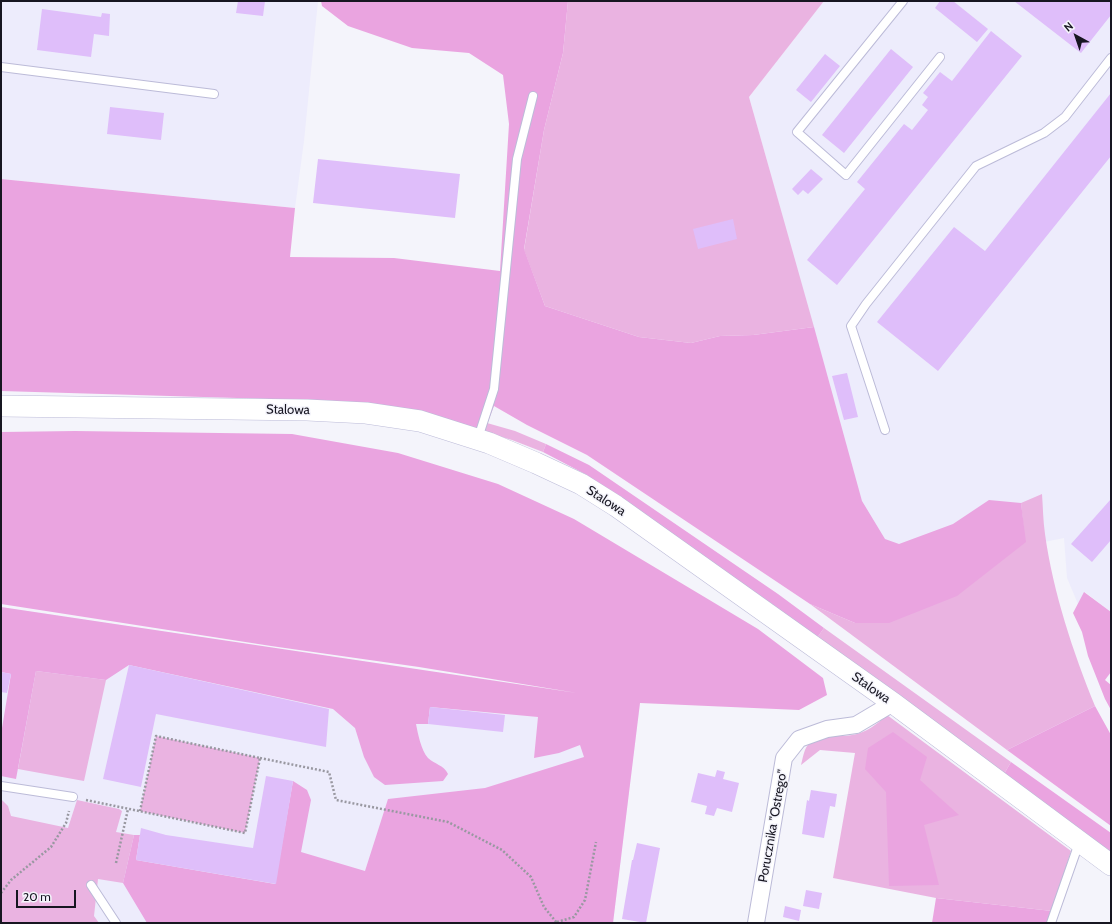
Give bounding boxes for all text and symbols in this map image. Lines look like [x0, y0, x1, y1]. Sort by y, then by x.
north arrow [1056, 16, 1096, 56]
text: N [1061, 19, 1076, 35]
street label: Stalowa [266, 402, 310, 418]
street label: Stalowa [583, 483, 629, 519]
street label: Stalowa [849, 669, 893, 707]
street label: Porucznika "Ostrego" [755, 768, 791, 884]
scale bar [18, 882, 78, 908]
text: 20 m [23, 889, 51, 904]

